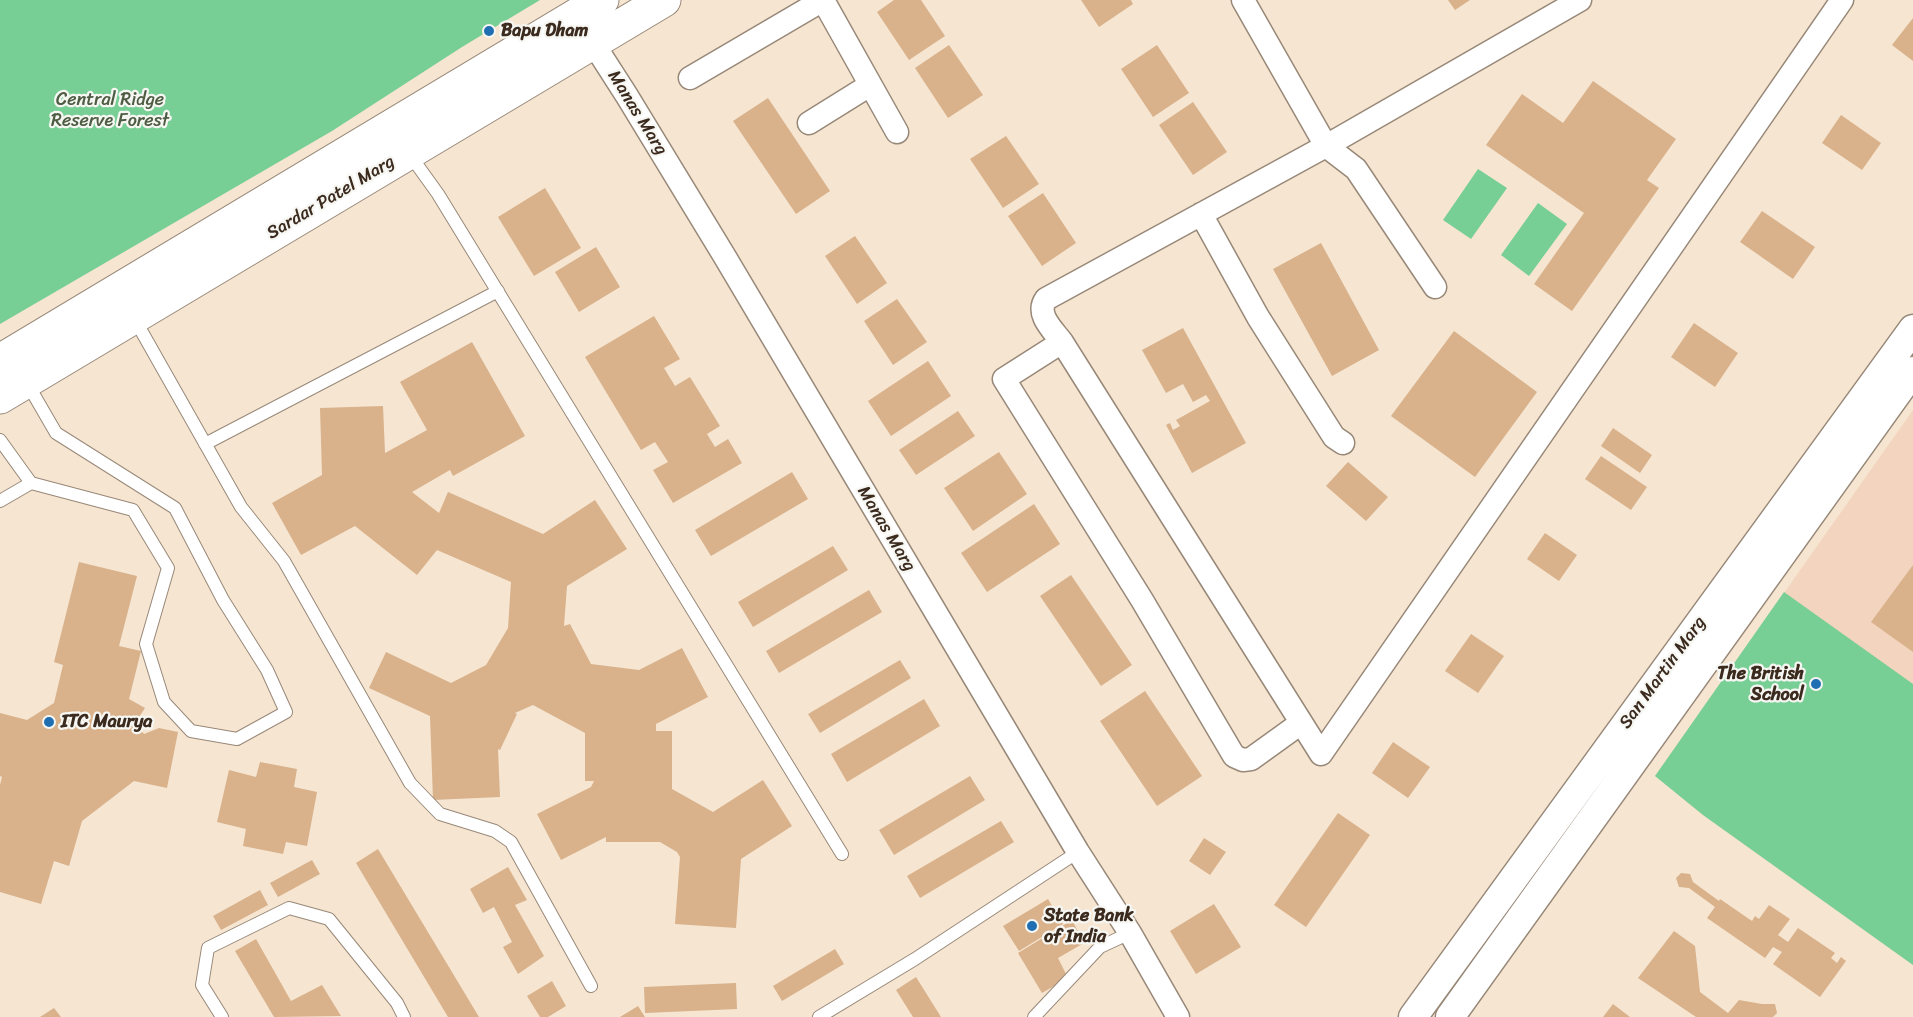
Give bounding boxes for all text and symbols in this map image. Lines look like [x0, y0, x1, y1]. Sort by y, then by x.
place label: Bapu Dham [501, 20, 588, 42]
marker: Bapu Dham [482, 24, 496, 38]
street label: Manas Marg [603, 67, 671, 159]
park label: Central Ridge Reserve Forest [51, 89, 169, 132]
street label: Sardar Patel Marg [263, 151, 399, 245]
street label: Manas Marg [852, 482, 920, 576]
street label: San Martin Marg [1615, 613, 1711, 733]
place label: The British School [1717, 663, 1804, 706]
marker: The British School [1809, 677, 1823, 691]
place label: ITC Maurya [61, 711, 152, 733]
marker: ITC Maurya [42, 715, 56, 729]
place label: State Bank of India [1044, 905, 1134, 948]
marker: State Bank of India [1025, 919, 1039, 933]

